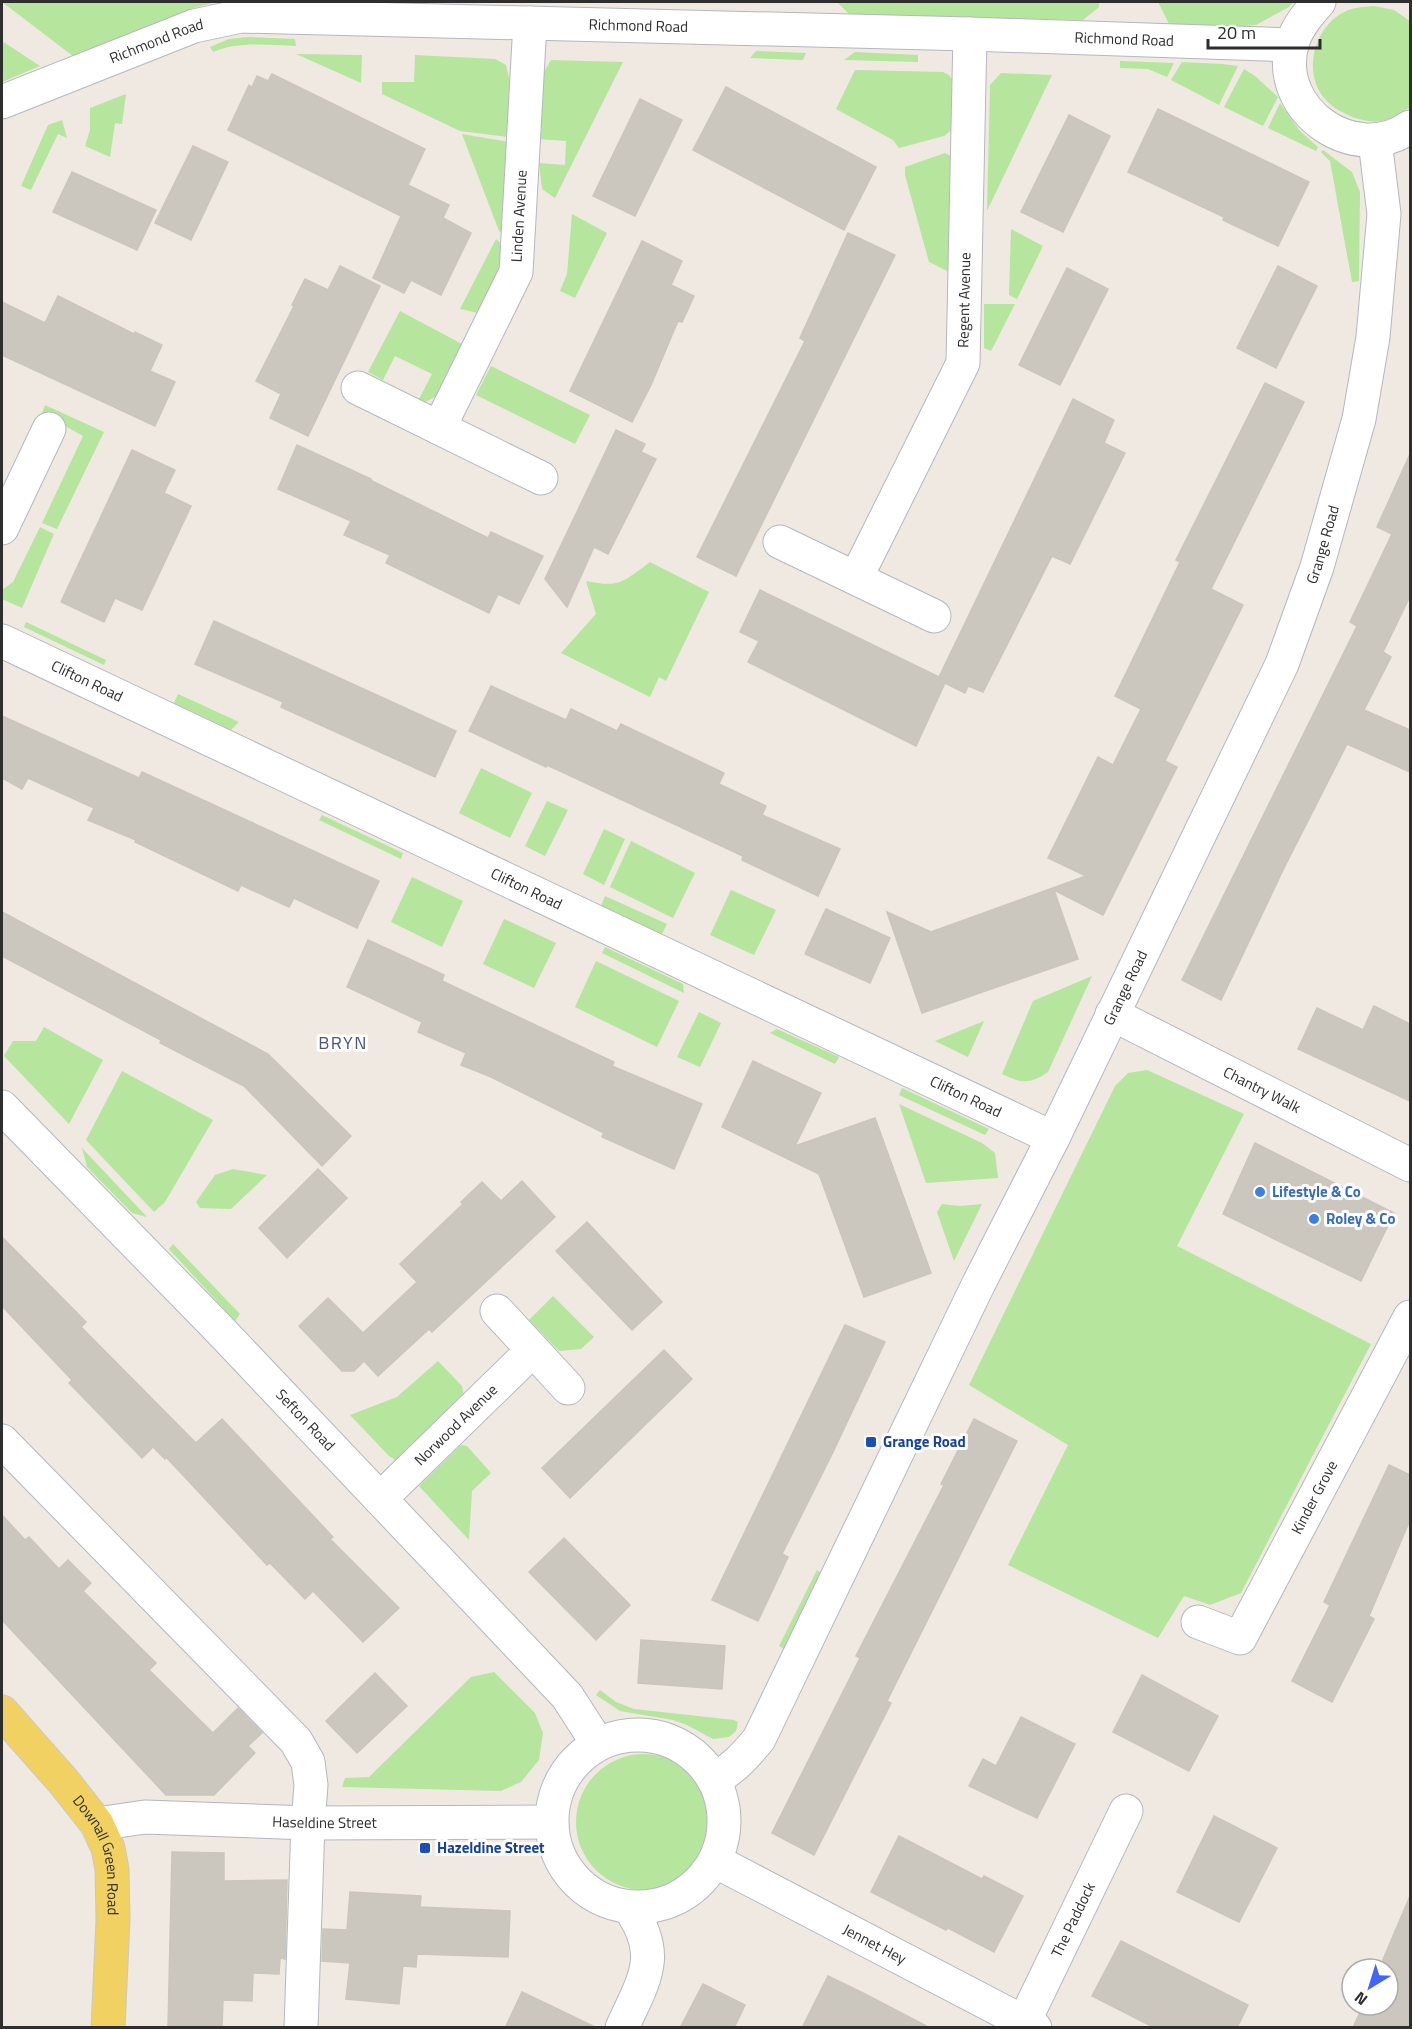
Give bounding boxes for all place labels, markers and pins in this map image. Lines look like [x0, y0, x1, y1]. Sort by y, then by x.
place label: Lifestyle & Co [1272, 1180, 1361, 1203]
marker: Lifestyle & Co [1253, 1185, 1267, 1199]
place label: Roley & Co [1326, 1207, 1395, 1230]
marker: Roley & Co [1307, 1212, 1321, 1226]
place label: Grange Road [883, 1430, 966, 1453]
marker: Grange Road [864, 1435, 878, 1449]
place label: Hazeldine Street [437, 1836, 545, 1859]
marker: Hazeldine Street [418, 1841, 432, 1855]

